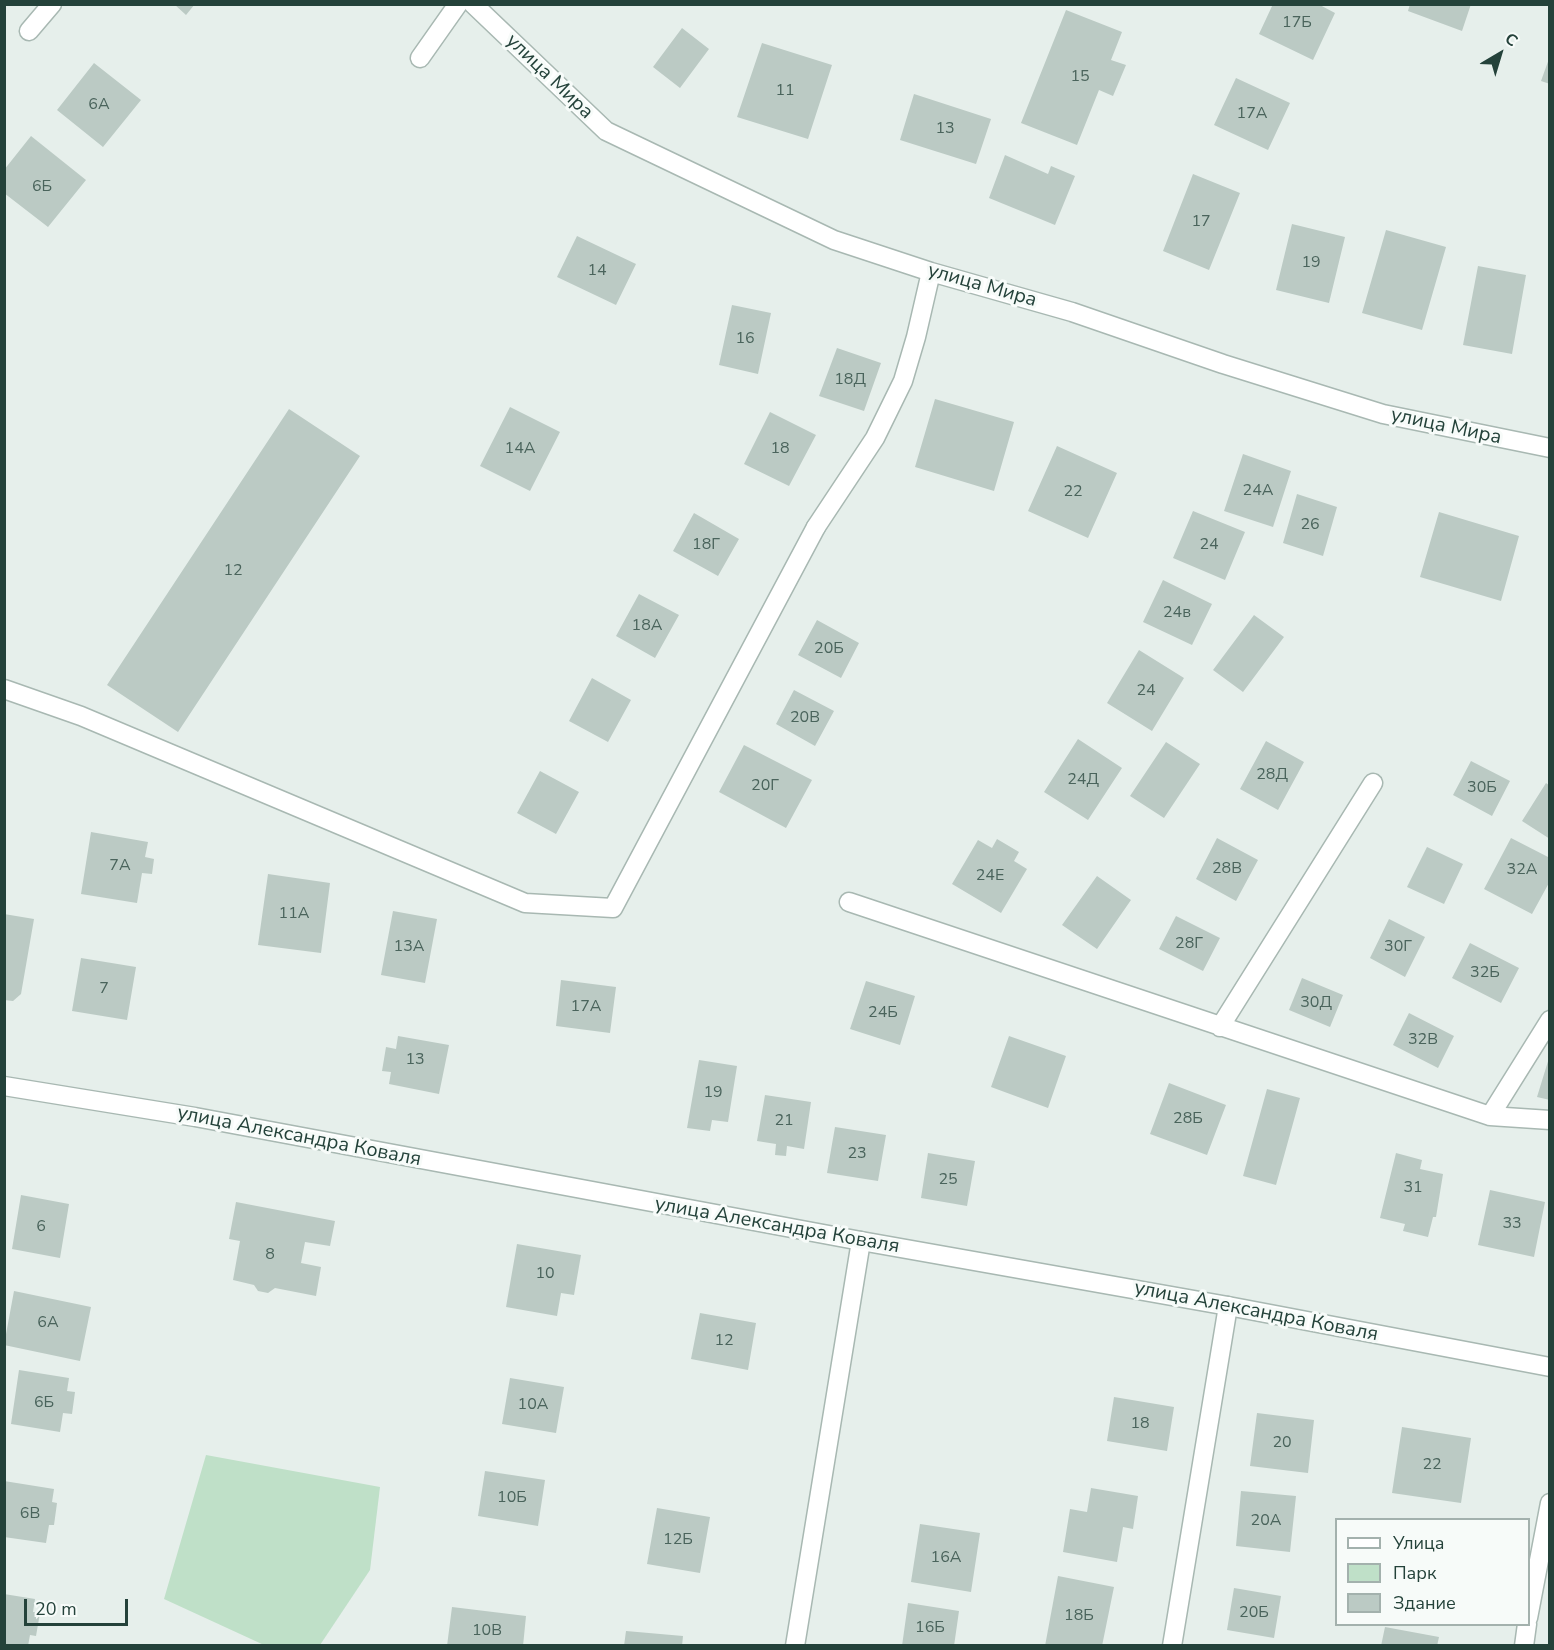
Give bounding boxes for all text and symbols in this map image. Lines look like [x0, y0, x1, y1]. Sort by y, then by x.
house number: 17Б [1282, 13, 1312, 33]
north arrow [1470, 24, 1530, 84]
text: С [1500, 28, 1522, 52]
street label: улица Мира [500, 29, 598, 125]
house number: 15 [1070, 67, 1090, 87]
house number: 11 [775, 81, 795, 101]
house number: 6А [88, 95, 110, 115]
house number: 17А [1237, 104, 1267, 124]
house number: 13 [935, 119, 955, 139]
house number: 6Б [32, 177, 52, 197]
house number: 17 [1191, 212, 1211, 232]
house number: 19 [1301, 253, 1321, 273]
street label: улица Мира [925, 259, 1039, 313]
house number: 14 [587, 261, 607, 281]
house number: 16 [735, 329, 755, 349]
house number: 18Д [834, 370, 866, 390]
street label: улица Мира [1389, 404, 1503, 450]
house number: 14А [505, 439, 535, 459]
house number: 18 [770, 439, 790, 459]
house number: 24А [1243, 481, 1273, 501]
house number: 22 [1063, 482, 1083, 502]
house number: 26 [1300, 515, 1320, 535]
house number: 18Г [692, 535, 720, 555]
house number: 24 [1199, 535, 1219, 555]
house number: 12 [223, 561, 243, 581]
house number: 24в [1163, 603, 1191, 623]
house number: 18А [632, 616, 662, 636]
house number: 20Б [814, 639, 844, 659]
house number: 24 [1136, 681, 1156, 701]
house number: 20В [790, 708, 820, 728]
house number: 28Д [1256, 765, 1288, 785]
house number: 24Д [1067, 770, 1099, 790]
house number: 20Г [751, 776, 779, 796]
house number: 30Б [1467, 778, 1497, 798]
house number: 7А [109, 856, 131, 876]
house number: 28В [1212, 859, 1242, 879]
house number: 32А [1507, 860, 1537, 880]
house number: 24Е [976, 866, 1004, 886]
house number: 11А [279, 904, 309, 924]
house number: 28Г [1175, 934, 1203, 954]
house number: 13А [394, 937, 424, 957]
house number: 30Г [1384, 937, 1412, 957]
house number: 32Б [1470, 963, 1500, 983]
house number: 7 [99, 979, 109, 999]
house number: 30Д [1300, 993, 1332, 1013]
house number: 17А [571, 997, 601, 1017]
house number: 24Б [868, 1003, 898, 1023]
house number: 32В [1408, 1030, 1438, 1050]
house number: 13 [405, 1050, 425, 1070]
house number: 19 [703, 1083, 723, 1103]
street label: улица Александра Коваля [175, 1102, 423, 1172]
house number: 28Б [1173, 1109, 1203, 1129]
house number: 21 [774, 1111, 794, 1131]
house number: 23 [847, 1144, 867, 1164]
house number: 25 [938, 1170, 958, 1190]
house number: 31 [1403, 1178, 1423, 1198]
street label: улица Александра Коваля [653, 1193, 901, 1259]
house number: 33 [1502, 1214, 1522, 1234]
house number: 6 [36, 1217, 46, 1237]
house number: 8 [265, 1245, 275, 1265]
house number: 10 [535, 1264, 555, 1284]
street label: улица Александра Коваля [1132, 1277, 1380, 1347]
house number: 6А [37, 1313, 59, 1333]
house number: 12 [714, 1331, 734, 1351]
house number: 6Б [34, 1393, 54, 1413]
house number: 10А [518, 1395, 548, 1415]
house number: 18 [1130, 1414, 1150, 1434]
house number: 20 [1272, 1433, 1292, 1453]
house number: 22 [1422, 1455, 1442, 1475]
house number: 10Б [497, 1488, 527, 1508]
house number: 6В [20, 1504, 40, 1524]
house number: 20А [1251, 1511, 1281, 1531]
legend [1335, 1518, 1530, 1626]
house number: 12Б [663, 1530, 693, 1550]
text: Улица [1393, 1531, 1444, 1555]
house number: 16А [931, 1548, 961, 1568]
text: Парк [1393, 1561, 1436, 1585]
scale bar [27, 1587, 130, 1625]
text: Здание [1393, 1591, 1456, 1615]
text: 20 m [35, 1597, 77, 1621]
house number: 20Б [1239, 1603, 1269, 1623]
house number: 18Б [1064, 1606, 1094, 1626]
house number: 16Б [915, 1618, 945, 1638]
house number: 10В [472, 1621, 502, 1641]

